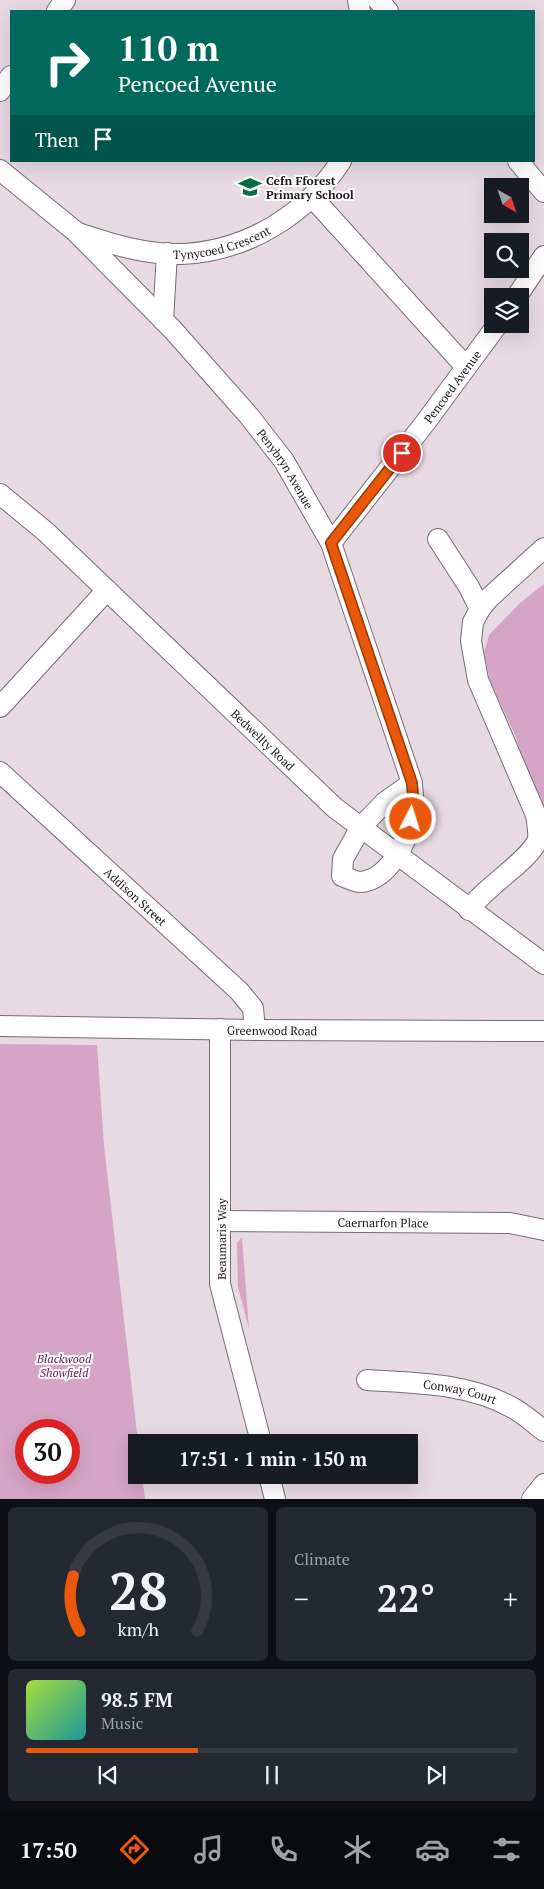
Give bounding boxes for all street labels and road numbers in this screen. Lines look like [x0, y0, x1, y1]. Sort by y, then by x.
street label: Tynycoed Crescent [173, 222, 273, 262]
street label: Pencoed Avenue [420, 347, 484, 426]
street label: Penybryn Avenue [254, 426, 317, 511]
street label: Bedwellty Road [228, 706, 298, 773]
street label: Addison Street [101, 864, 170, 929]
street label: Greenwood Road [227, 1022, 318, 1038]
street label: Beaumaris Way [214, 1197, 229, 1280]
street label: Caernarfon Place [337, 1214, 429, 1230]
street label: Conway Court [423, 1376, 500, 1407]

